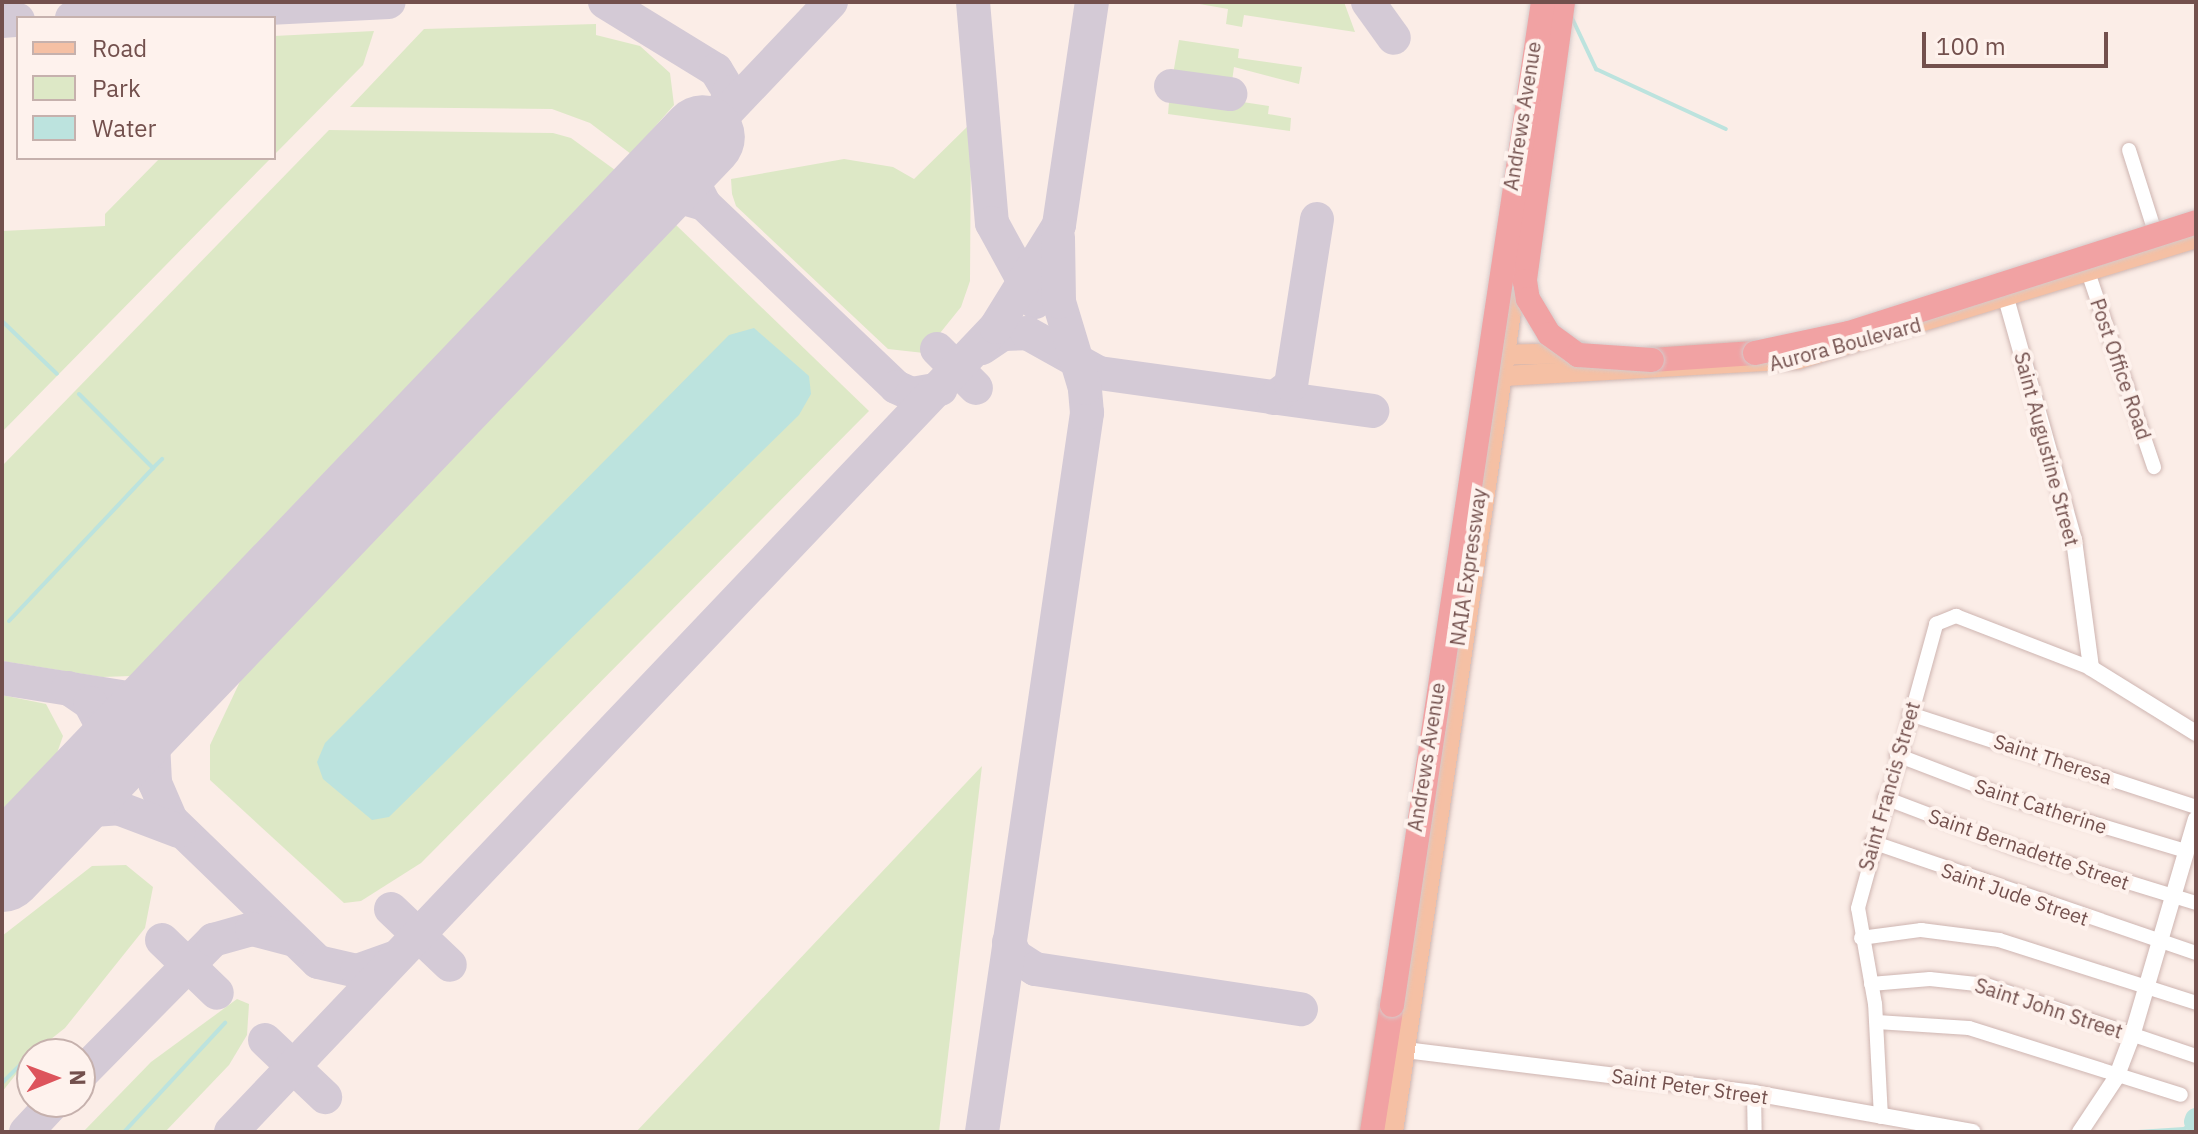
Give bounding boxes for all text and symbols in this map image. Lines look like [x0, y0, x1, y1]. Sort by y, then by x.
legend [16, 16, 276, 160]
scale bar [1926, 16, 2112, 66]
text: 100 m [1936, 30, 2006, 62]
text: Road [92, 32, 147, 64]
street label: Andrews Avenue [1498, 40, 1546, 192]
text: Park [92, 72, 141, 104]
text: Water [92, 112, 156, 144]
street label: Post Office Road [2086, 295, 2156, 443]
street label: Aurora Boulevard [1766, 312, 1924, 376]
street label: Saint Augustine Street [2010, 349, 2084, 549]
street label: NAIA Expressway [1445, 487, 1491, 647]
street label: Andrews Avenue [1402, 681, 1450, 833]
street label: Saint Francis Street [1853, 699, 1925, 873]
street label: Saint Theresa [1991, 729, 2115, 789]
street label: Saint Catherine [1972, 773, 2110, 839]
street label: Saint Bernadette Street [1925, 803, 2133, 895]
street label: Saint Jude Street [1938, 858, 2092, 930]
street label: Saint John Street [1972, 973, 2126, 1043]
north arrow [16, 1038, 96, 1118]
street label: Saint Peter Street [1610, 1063, 1770, 1109]
text: N [64, 1069, 93, 1086]

